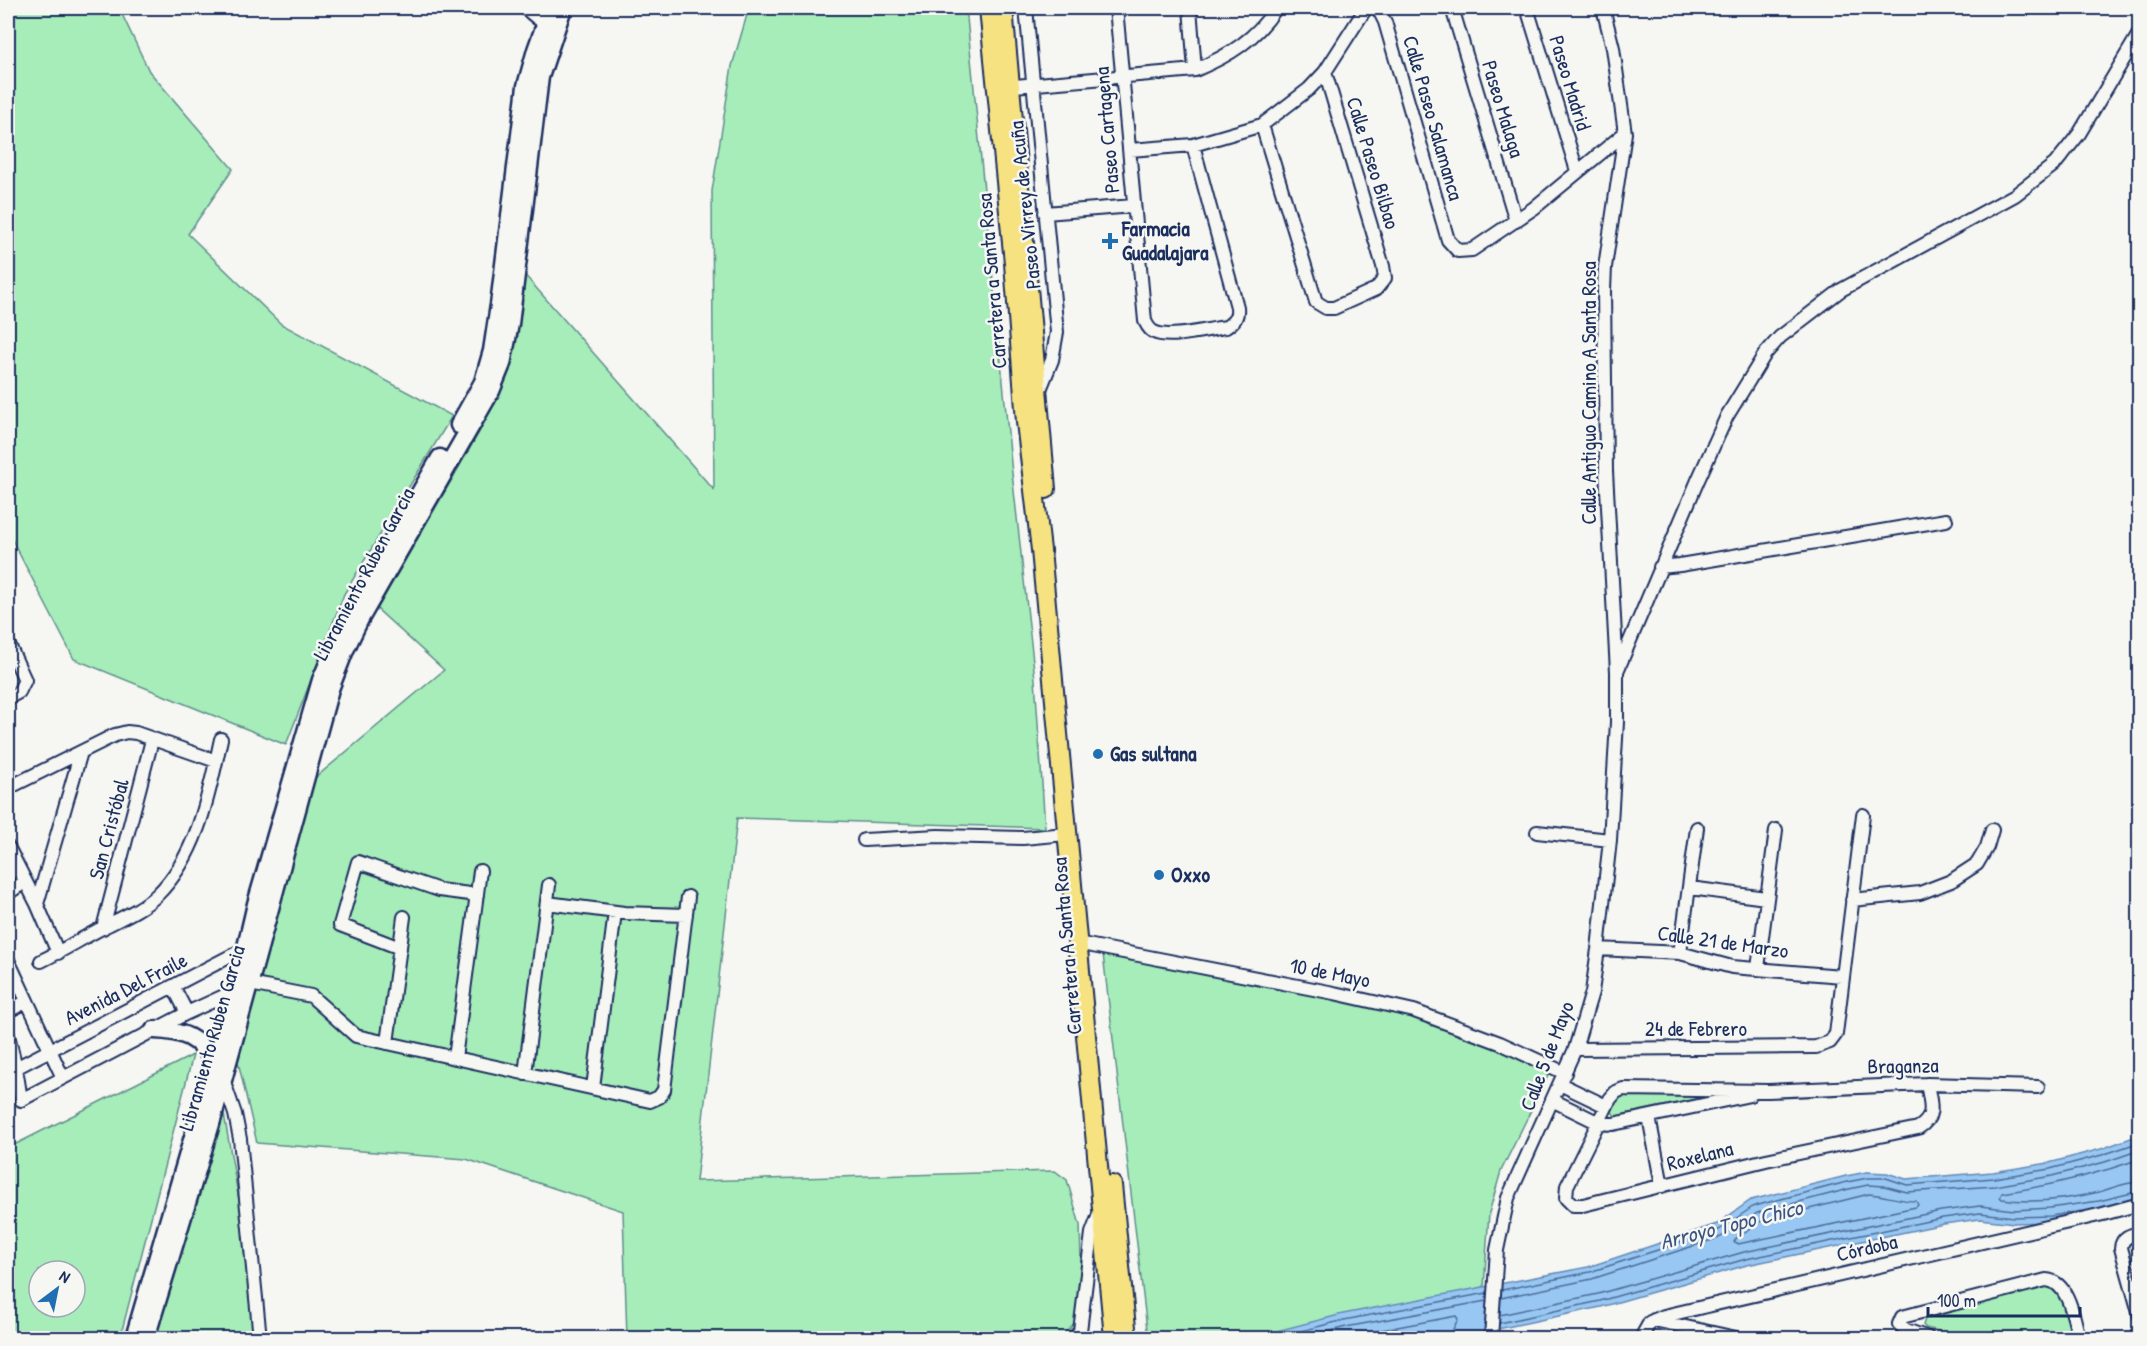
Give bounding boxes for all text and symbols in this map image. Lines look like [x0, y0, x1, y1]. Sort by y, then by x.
street label: Calle Paseo Salamanca [1396, 32, 1471, 204]
street label: Paseo Madrid [1542, 32, 1599, 134]
street label: Paseo Malaga [1475, 57, 1532, 161]
street label: Paseo Cartagena [1087, 66, 1126, 194]
street label: Calle Paseo Bilbao [1340, 93, 1407, 232]
street label: Paseo Virrey de Acuña [1001, 120, 1048, 290]
street label: Carretera a Santa Rosa [969, 192, 1014, 370]
place label: Farmacia Guadalajara [1121, 214, 1209, 267]
marker: Farmacia Guadalajara [1103, 234, 1117, 248]
street label: Calle Antiguo Camino A Santa Rosa [1574, 261, 1603, 525]
street label: Libramiento Ruben Garcia [306, 482, 421, 665]
place label: Gas sultana [1110, 739, 1197, 768]
marker: Gas sultana [1091, 747, 1105, 761]
street label: San Cristóbal [81, 775, 136, 882]
street label: Carretera A Santa Rosa [1044, 856, 1089, 1036]
place label: Oxxo [1171, 860, 1210, 889]
marker: Oxxo [1152, 868, 1166, 882]
street label: Calle 21 de Marzo [1656, 918, 1790, 965]
street label: Libramiento Ruben Garcia [171, 942, 252, 1134]
street label: Avenida Del Fraile [59, 945, 192, 1032]
street label: 10 de Mayo [1287, 951, 1373, 995]
street label: Calle 5 de Mayo [1512, 997, 1581, 1115]
street label: 24 de Febrero [1645, 1014, 1747, 1043]
street label: Braganza [1867, 1050, 1939, 1081]
street label: Roxelana [1664, 1133, 1736, 1178]
water label: Arroyo Topo Chico [1657, 1191, 1807, 1256]
street label: Córdoba [1834, 1226, 1900, 1269]
north arrow [27, 1259, 87, 1319]
text: N [56, 1265, 75, 1288]
scale bar [1928, 1280, 2080, 1318]
text: 100 m [1937, 1288, 1976, 1313]

